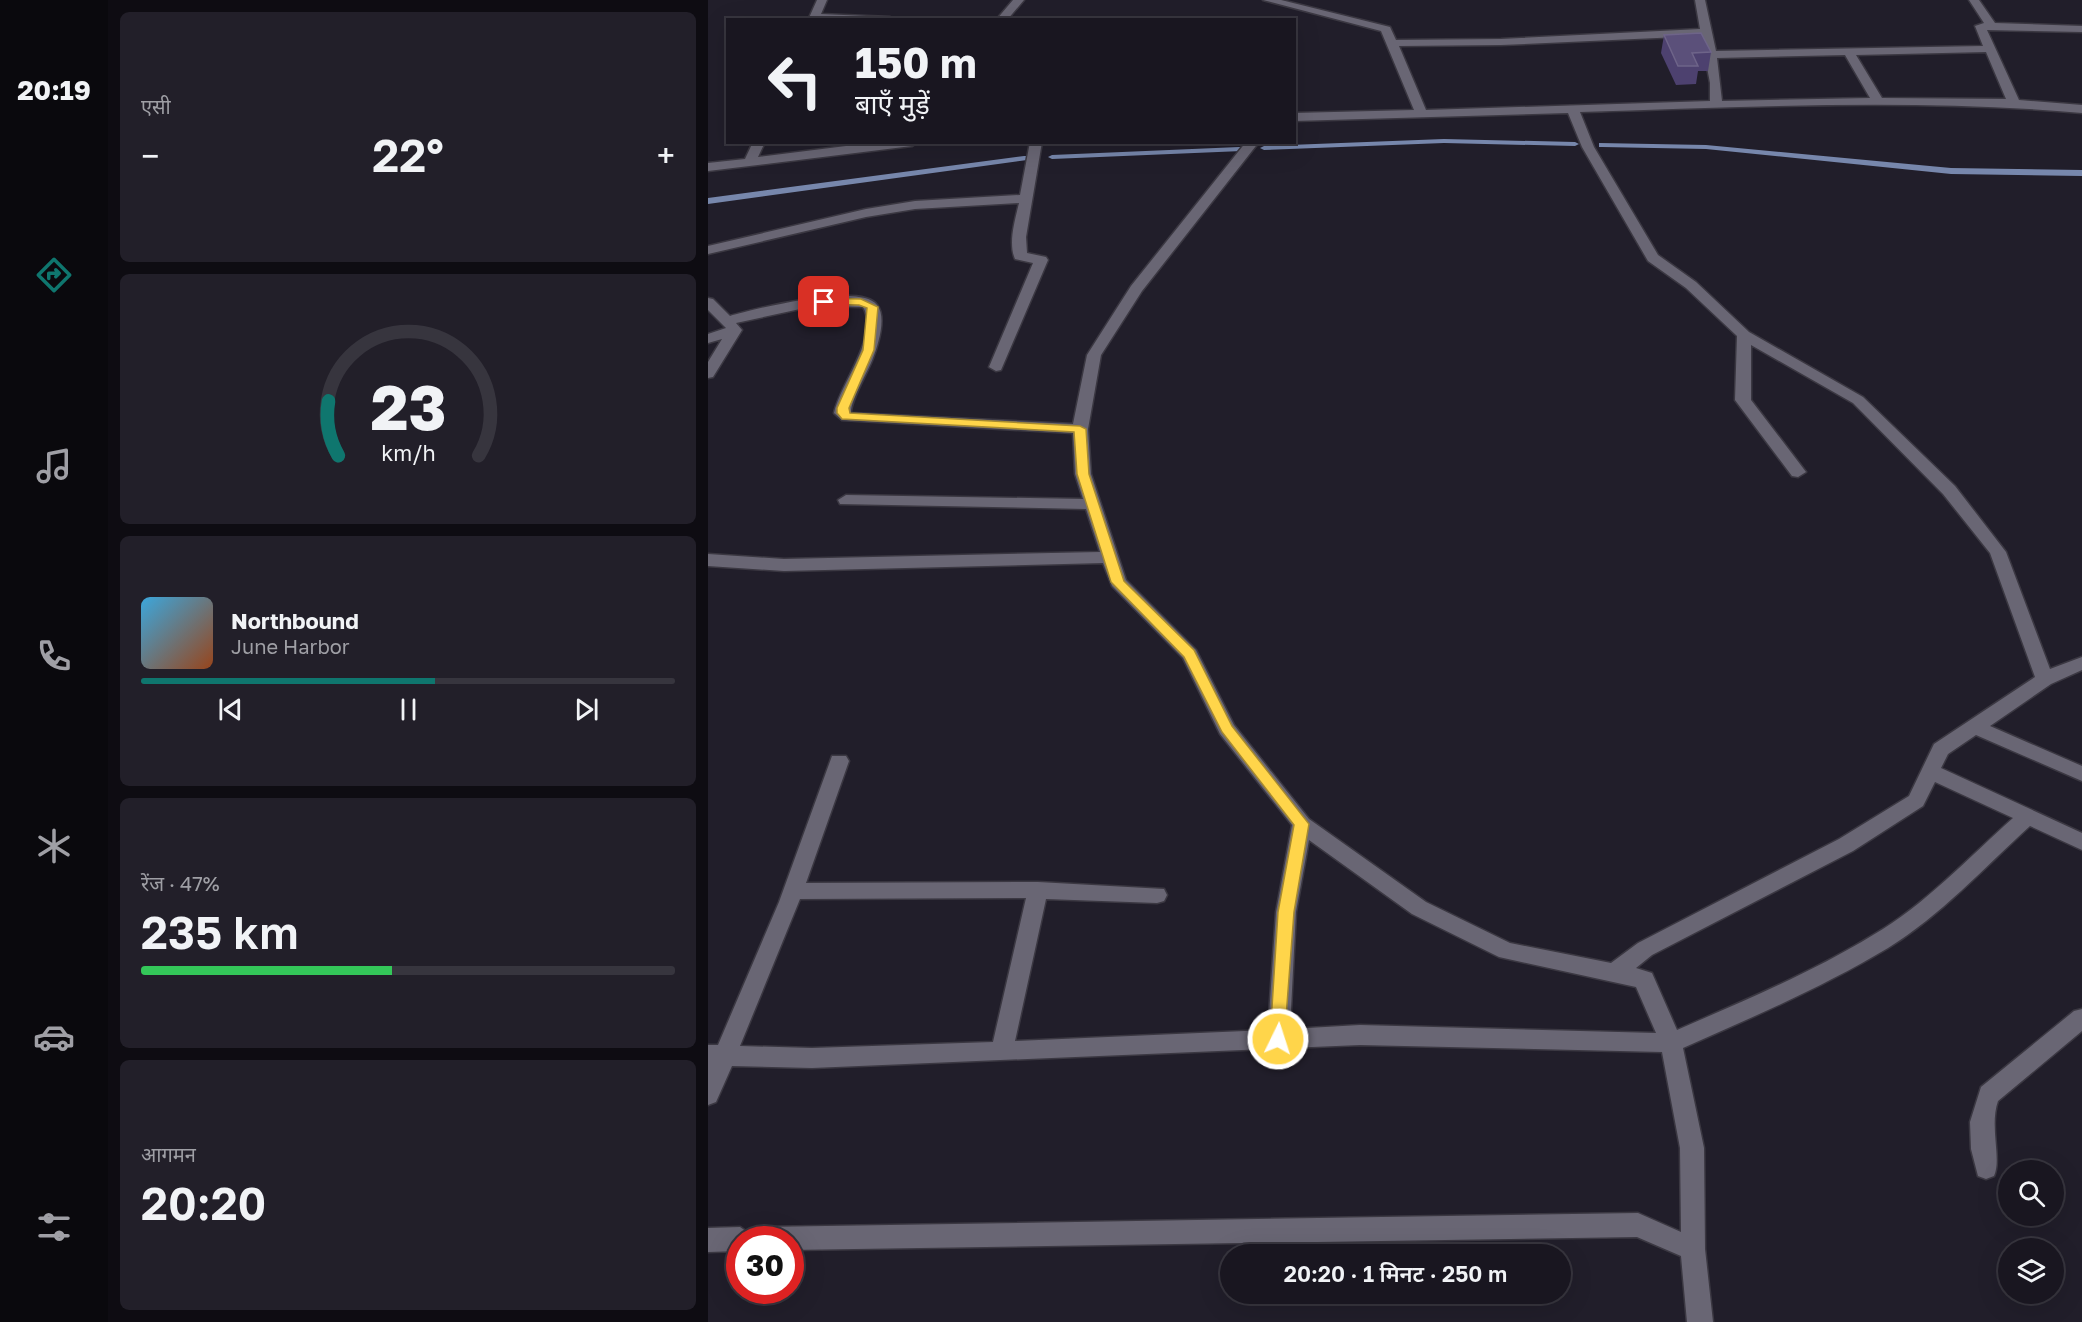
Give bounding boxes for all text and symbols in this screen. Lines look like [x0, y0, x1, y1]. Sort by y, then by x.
text: 150 m [855, 37, 977, 87]
icon: left [756, 42, 834, 120]
text: 20:19 [17, 74, 91, 106]
text: बाएँ मुड़ें [855, 88, 930, 120]
text: एसी [141, 94, 171, 118]
text: 22° [372, 128, 444, 182]
text: − [141, 136, 159, 175]
text: + [657, 136, 675, 175]
icon: directions [33, 254, 75, 296]
pin [798, 276, 849, 327]
icon: arrive [807, 285, 840, 318]
text: 23 [370, 369, 446, 444]
text: km/h [381, 440, 435, 466]
icon: music [33, 445, 75, 487]
text: Northbound [231, 607, 359, 634]
text: June Harbor [231, 634, 350, 658]
icon: phone [33, 635, 75, 677]
icon: previous [214, 693, 247, 726]
icon: pause [392, 693, 425, 726]
icon: next [570, 693, 603, 726]
icon: climate [33, 825, 75, 867]
text: रेंज · 47% [141, 871, 220, 895]
text: 235 km [141, 905, 299, 959]
position arrow [1246, 1007, 1310, 1071]
icon: car [33, 1016, 75, 1058]
text: आगमन [141, 1142, 196, 1166]
map controls [1998, 1160, 2064, 1304]
button: search [1998, 1160, 2064, 1226]
text: 20:20 [141, 1176, 266, 1230]
icon: filters [33, 1206, 75, 1248]
speed limit sign: 30 [726, 1226, 804, 1304]
button: layers [1998, 1238, 2064, 1304]
text: 20:20 · 1 मिनट · 250 m [1284, 1260, 1507, 1287]

